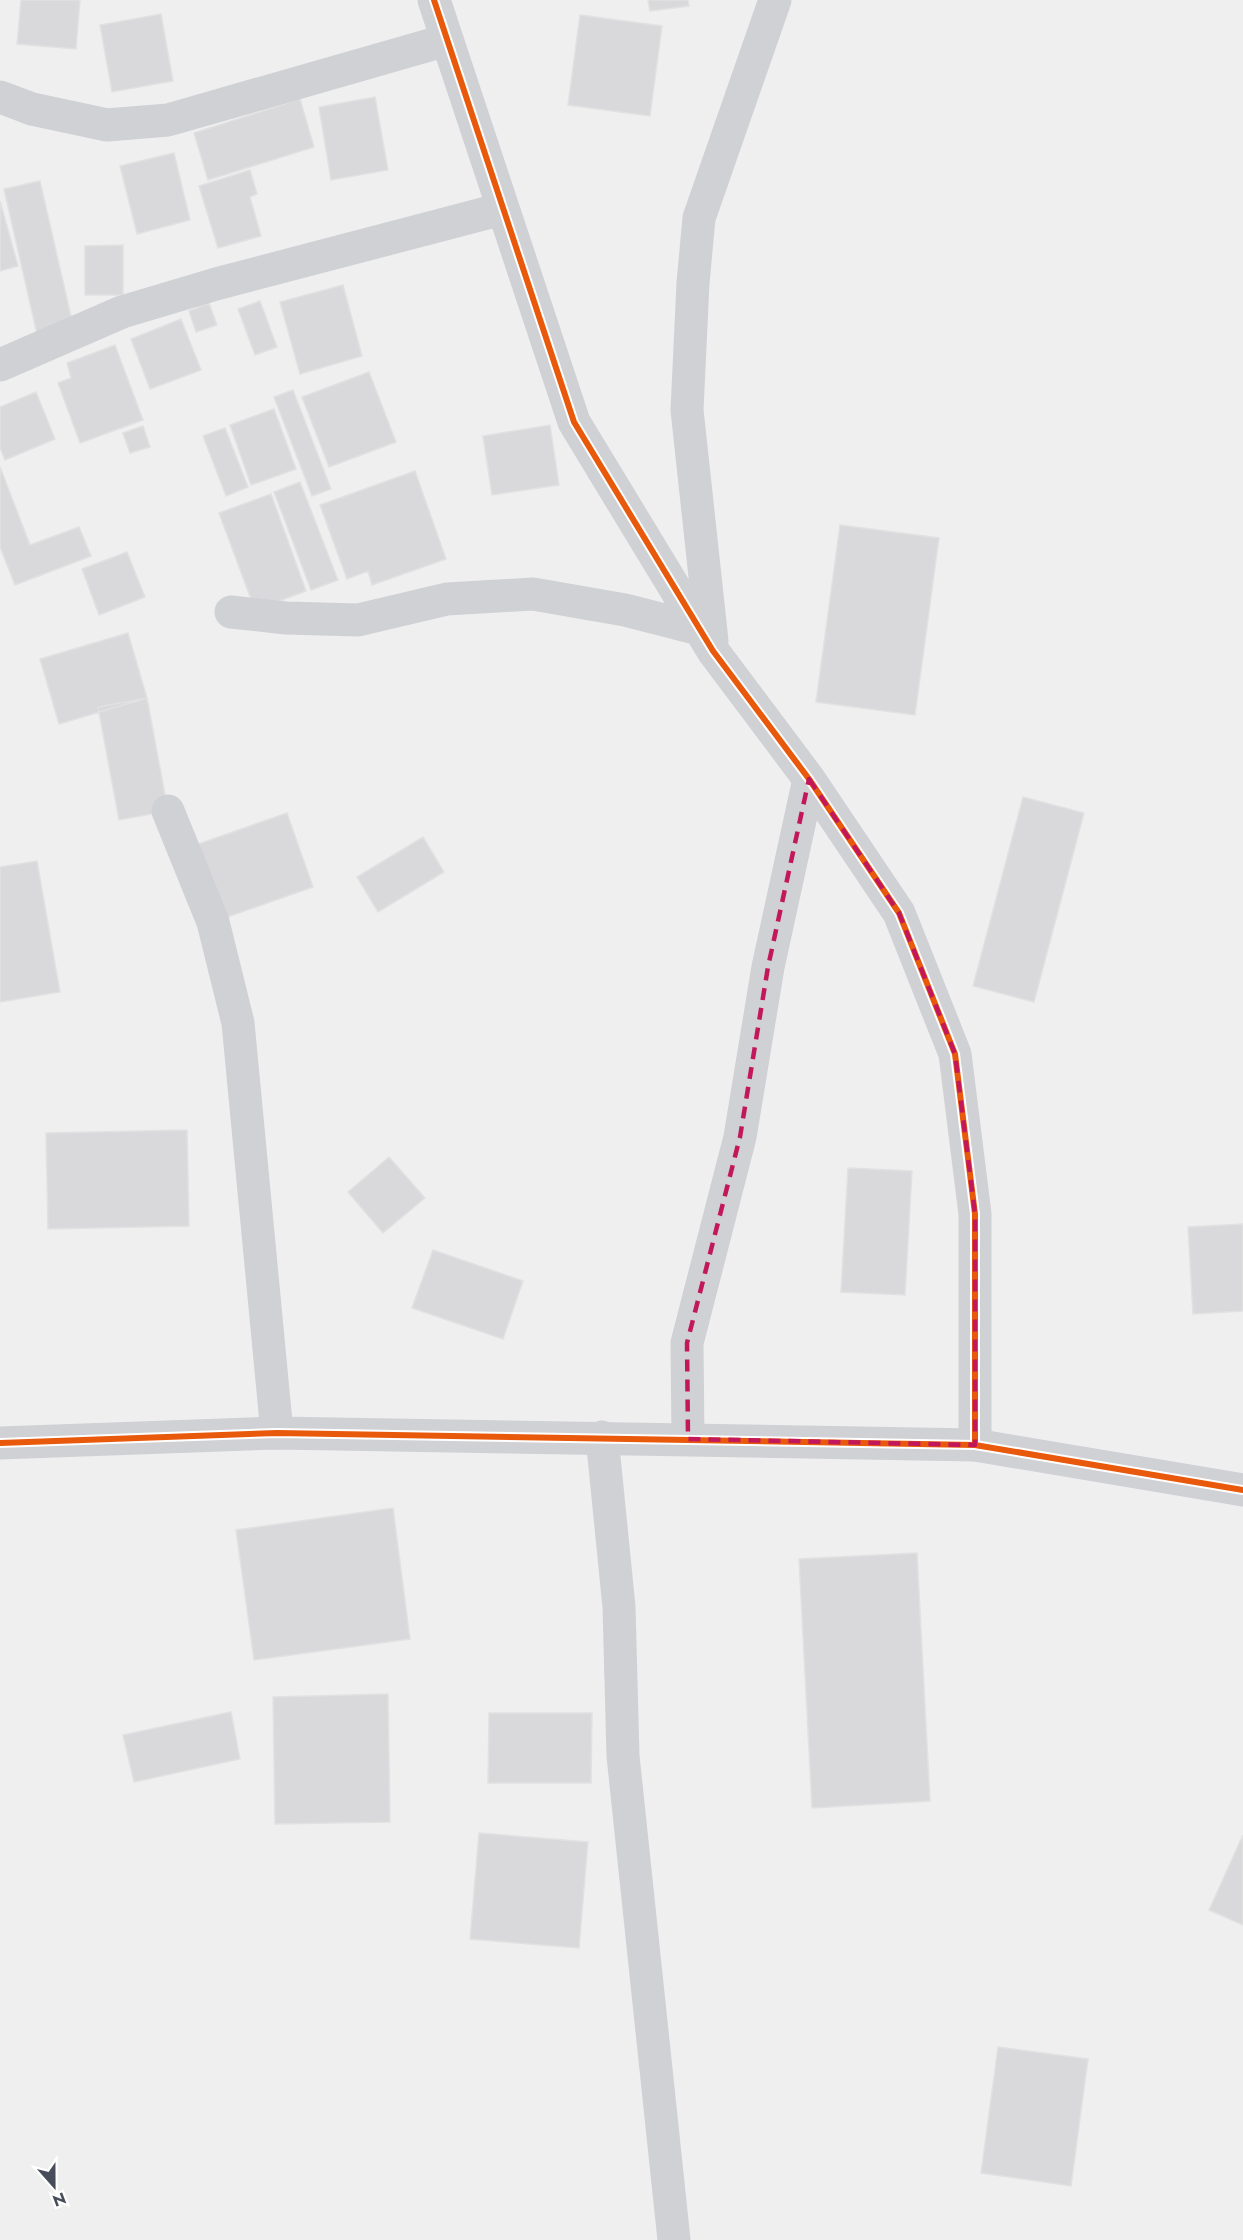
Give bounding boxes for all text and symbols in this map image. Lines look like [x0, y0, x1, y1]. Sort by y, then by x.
north arrow [24, 2156, 84, 2216]
text: N [49, 2187, 69, 2213]

